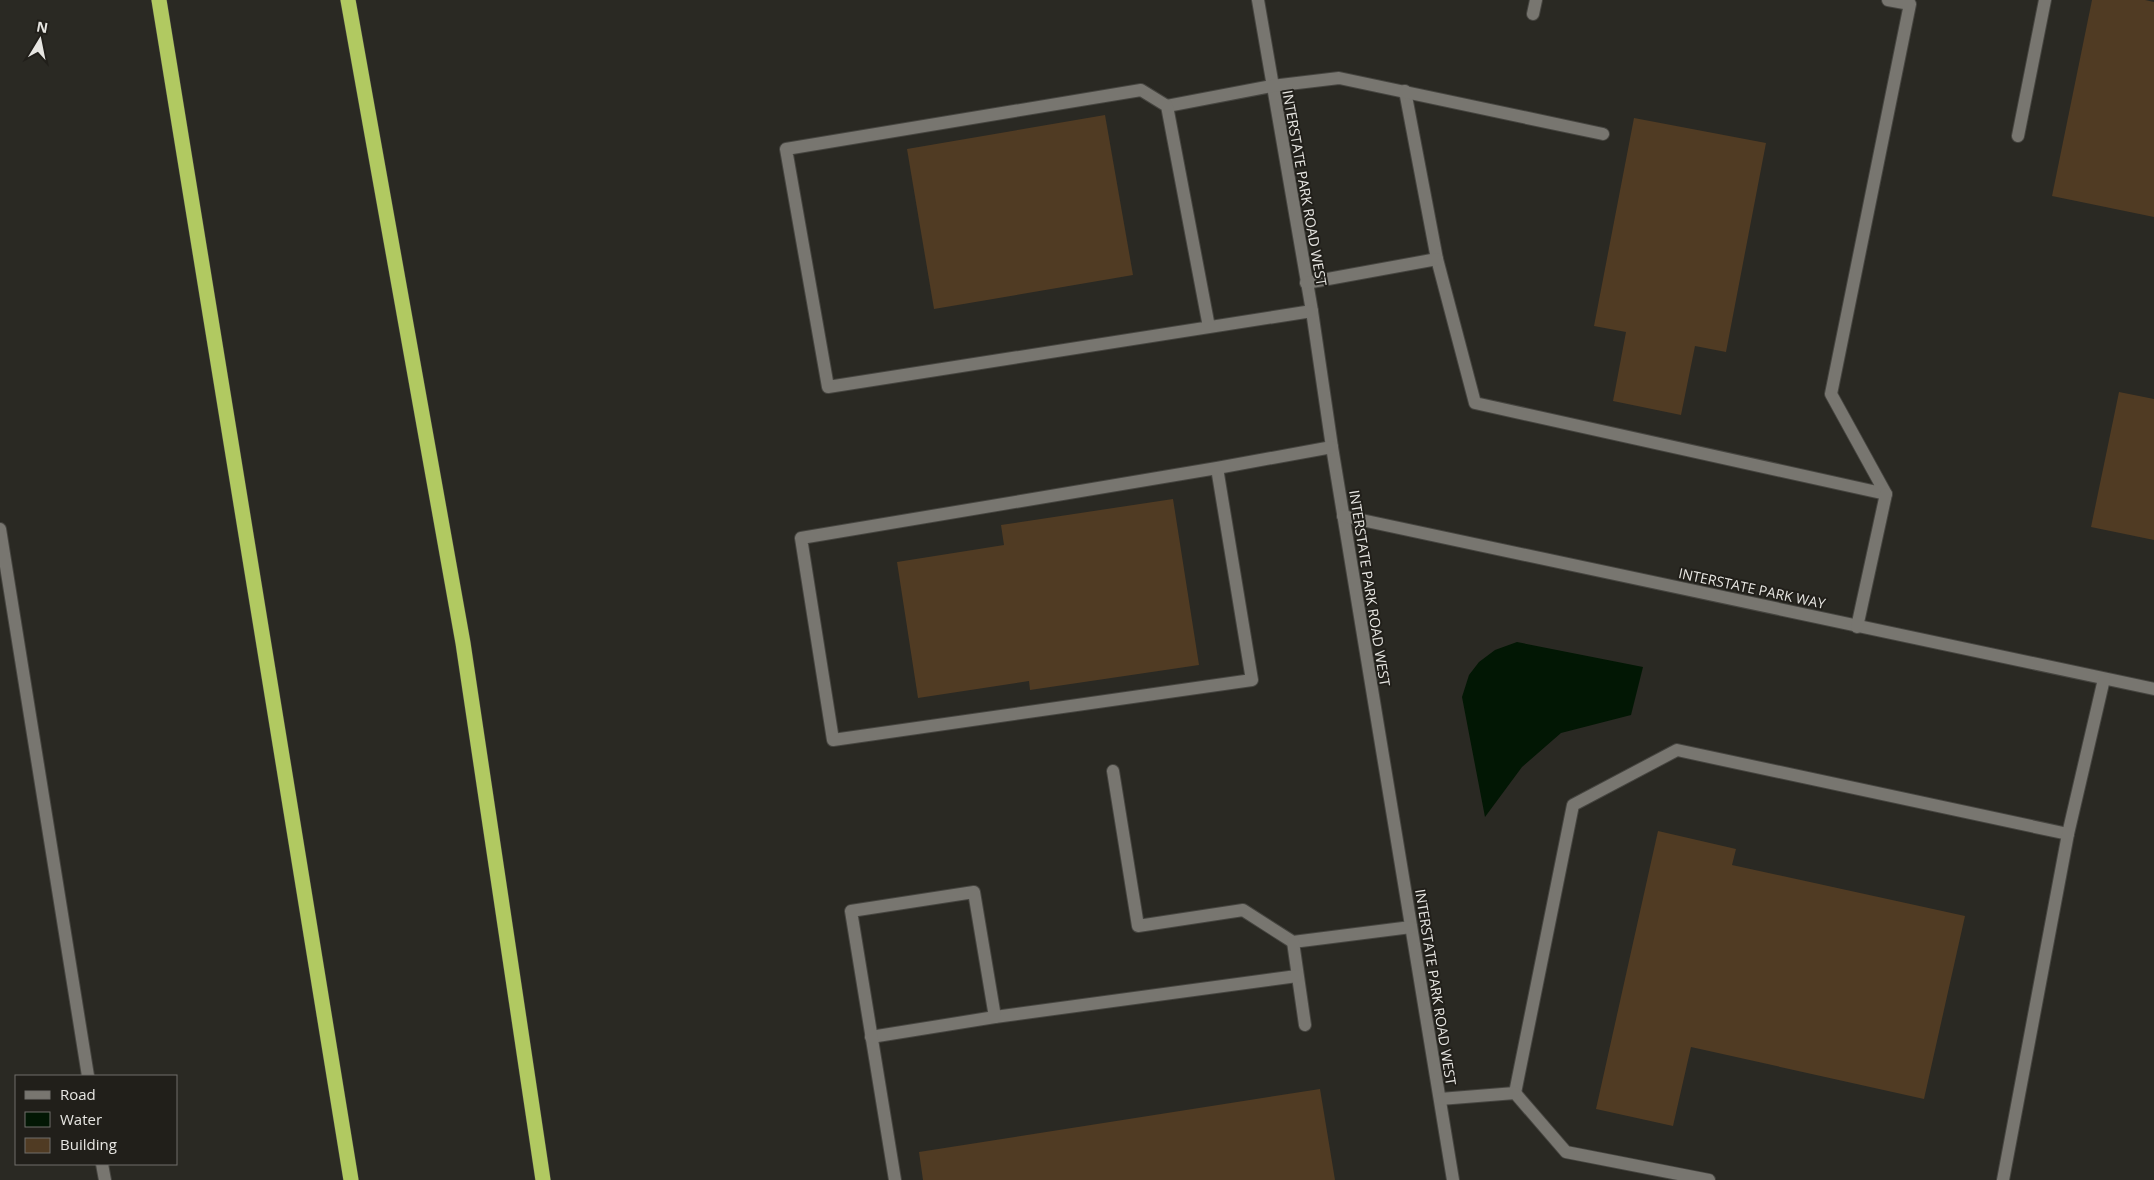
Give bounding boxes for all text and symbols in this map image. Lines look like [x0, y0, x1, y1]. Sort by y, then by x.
north arrow [15, 15, 65, 65]
text: N [35, 16, 50, 37]
street label: INTERSTATE PARK ROAD WEST [1278, 89, 1332, 288]
street label: INTERSTATE PARK ROAD WEST [1345, 489, 1395, 688]
street label: INTERSTATE PARK WAY [1677, 563, 1827, 613]
street label: INTERSTATE PARK ROAD WEST [1411, 888, 1461, 1087]
legend [15, 1075, 178, 1165]
text: Road [60, 1084, 96, 1104]
text: Water [60, 1109, 102, 1129]
text: Building [60, 1134, 117, 1154]

